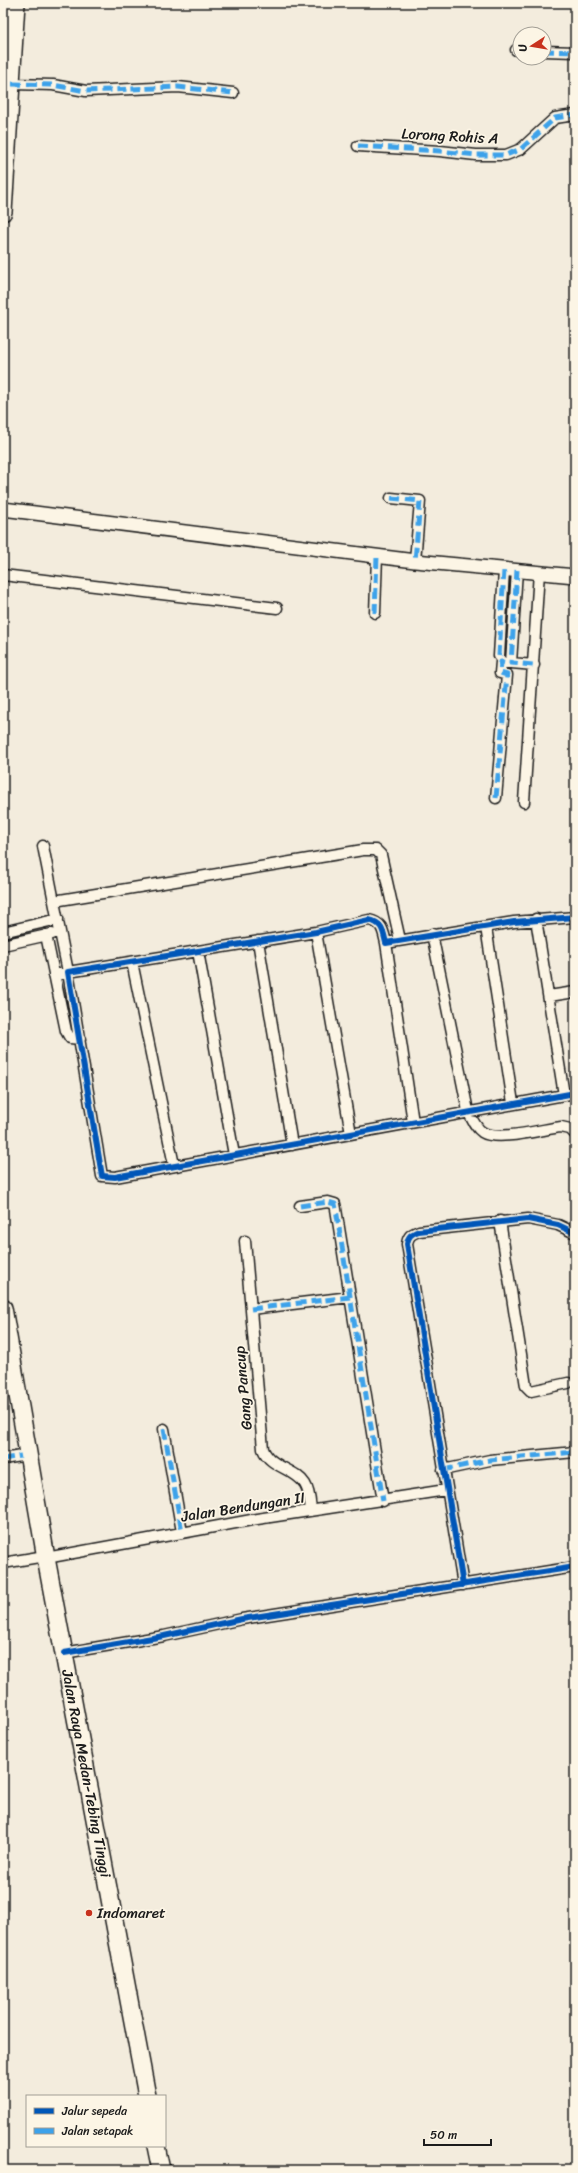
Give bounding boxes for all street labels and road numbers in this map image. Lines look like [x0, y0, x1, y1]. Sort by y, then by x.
street label: Lorong Rohis A [401, 120, 499, 152]
street label: Gang Pancup [226, 1345, 260, 1431]
street label: Jalan Bendungan II [178, 1484, 307, 1530]
street label: Jalan Raya Medan-Tebing Tinggi [54, 1667, 119, 1880]

